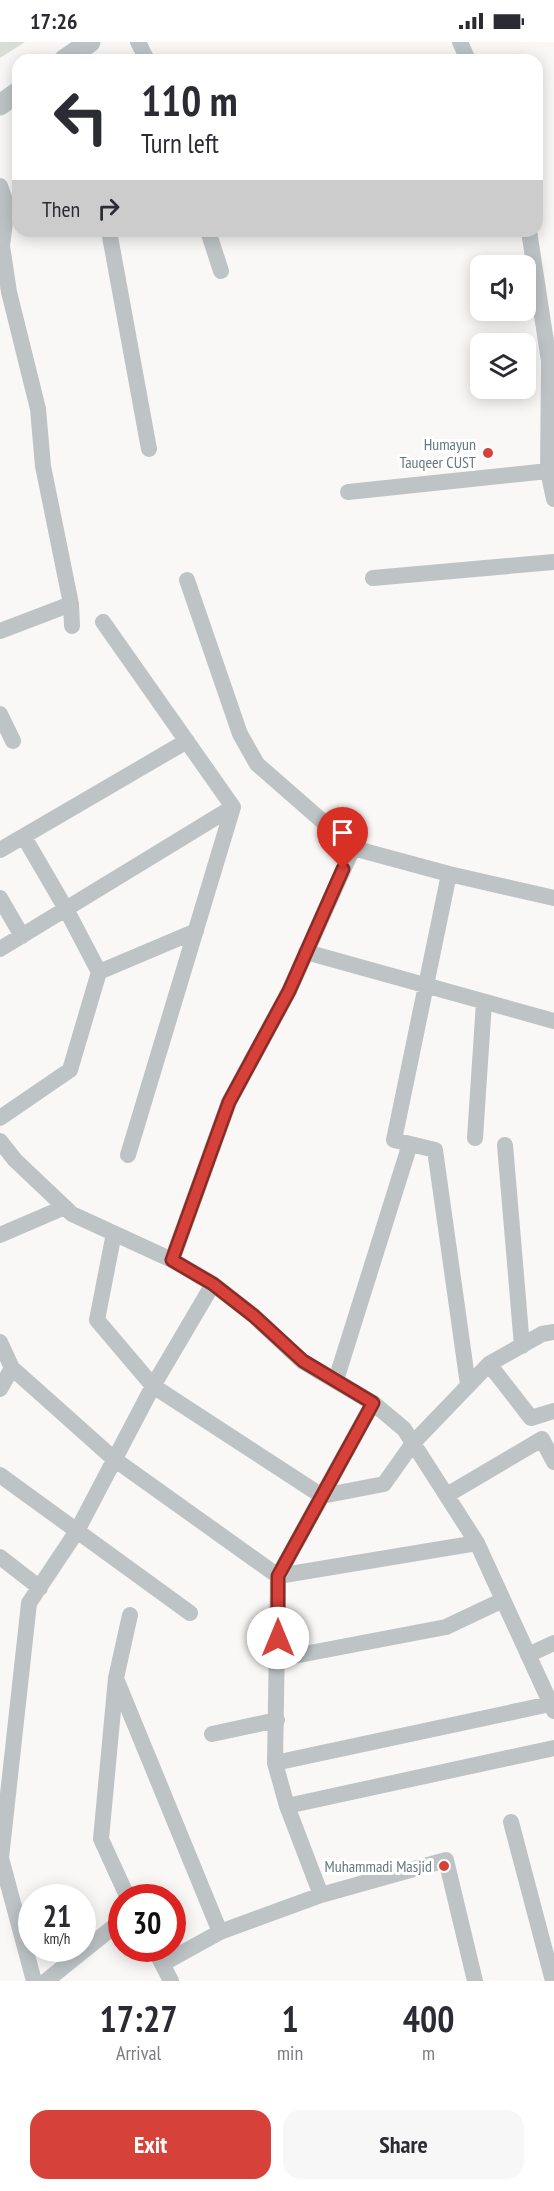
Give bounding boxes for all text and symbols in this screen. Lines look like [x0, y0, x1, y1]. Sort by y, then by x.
text: 17:26 [30, 7, 78, 35]
text: 110 m [141, 73, 238, 128]
icon: left [42, 78, 120, 156]
text: Turn left [141, 126, 219, 160]
icon: right [92, 192, 125, 225]
text: Then [42, 195, 80, 223]
map controls [470, 255, 536, 399]
button: sound [470, 255, 536, 321]
button: layers [470, 333, 536, 399]
place label: Humayun Tauqeer CUST [399, 434, 476, 472]
marker: Humayun Tauqeer CUST [481, 446, 495, 460]
pin [317, 807, 368, 869]
icon: arrive [326, 816, 359, 849]
position arrow [246, 1606, 310, 1670]
place label: Muhammadi Masjid [325, 1856, 432, 1876]
marker: Muhammadi Masjid [437, 1859, 451, 1873]
speed limit sign: 30 [108, 1884, 186, 1962]
text: 21 [43, 1896, 71, 1935]
text: km/h [44, 1929, 70, 1948]
text: 17:27 [100, 1995, 177, 2042]
text: 1 [281, 1995, 299, 2042]
text: 400 [403, 1995, 454, 2042]
text: Arrival [116, 2040, 161, 2066]
text: min [277, 2040, 303, 2066]
text: m [422, 2040, 435, 2066]
button: Exit [30, 2110, 271, 2179]
button: Share [283, 2110, 524, 2179]

